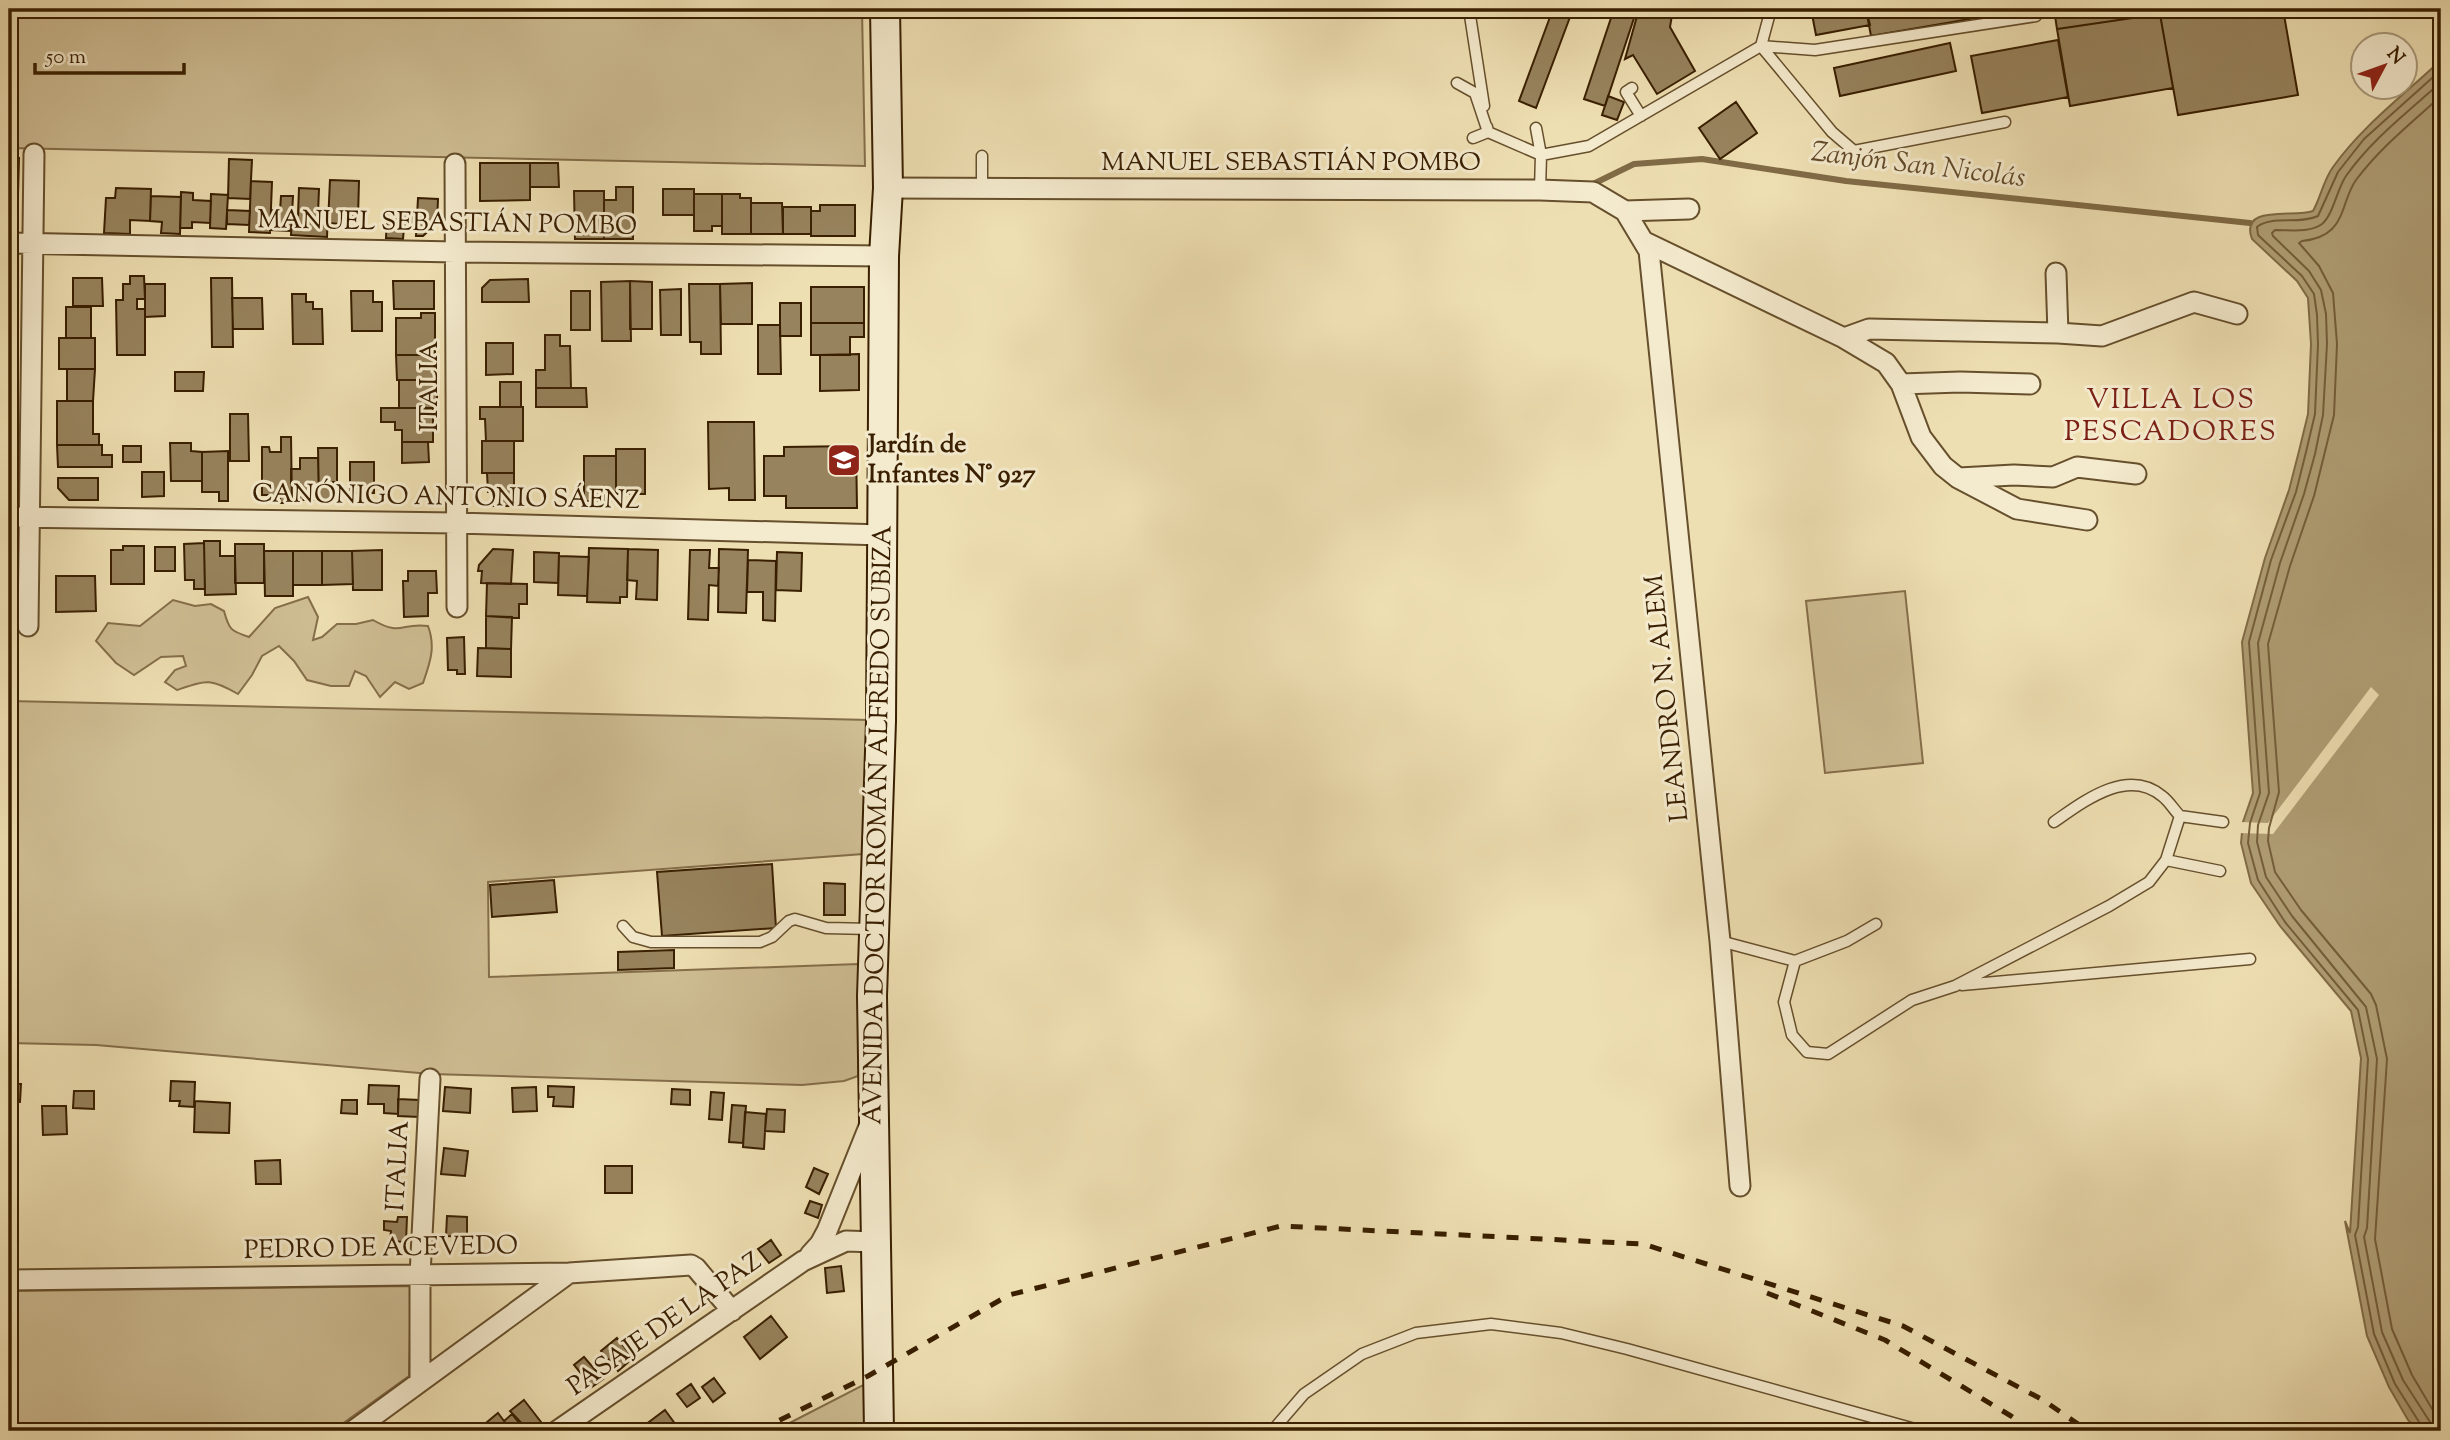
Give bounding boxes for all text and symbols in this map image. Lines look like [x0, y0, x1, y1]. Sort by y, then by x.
scale bar [35, 32, 184, 76]
north arrow [2348, 32, 2418, 102]
text: N [2380, 42, 2410, 71]
text: 50 m [45, 43, 86, 73]
water label: Zanjón San Nicolás [1809, 133, 2027, 199]
street label: MANUEL SEBASTIÁN POMBO [1101, 145, 1481, 182]
street label: MANUEL SEBASTIÁN POMBO [257, 202, 637, 246]
street label: ITALIA [412, 341, 449, 431]
district label: VILLA LOS PESCADORES [2064, 381, 2278, 453]
place label: Jardín de Infantes N° 927 [866, 427, 1036, 494]
school or university icon: Jardín de Infantes N° 927 [825, 441, 863, 479]
street label: CANÓNIGO ANTONIO SÁENZ [252, 476, 640, 520]
street label: AVENIDA DOCTOR ROMÁN ALFREDO SUBIZA [855, 525, 903, 1125]
street label: LEANDRO N. ALEM [1637, 572, 1699, 823]
street label: ITALIA [378, 1120, 420, 1212]
street label: PEDRO DE ACEVEDO [243, 1228, 519, 1270]
street label: PASAJE DE LA PAZ [560, 1244, 770, 1406]

